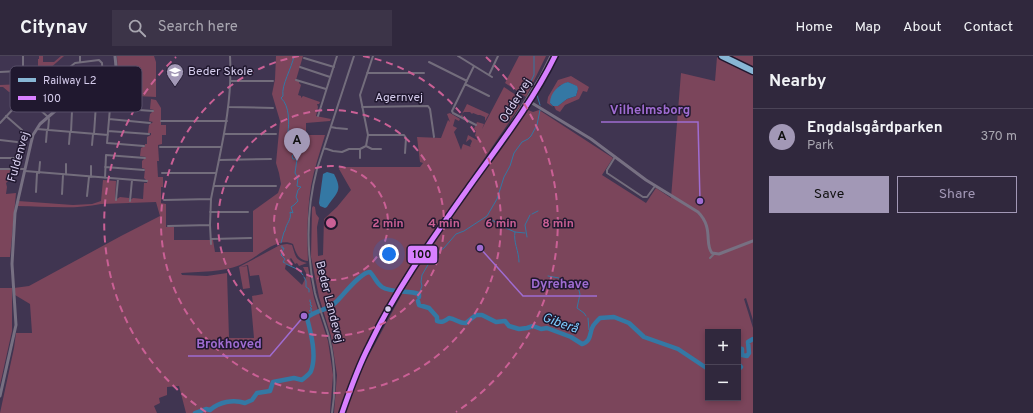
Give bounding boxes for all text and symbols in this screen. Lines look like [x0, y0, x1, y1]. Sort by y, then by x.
search box [112, 10, 392, 46]
text: Citynav [20, 16, 88, 40]
icon: search [126, 17, 148, 39]
text: Search here [158, 18, 238, 37]
text: Home [796, 19, 833, 36]
text: Map [855, 19, 881, 36]
text: About [903, 19, 942, 36]
text: Contact [964, 19, 1013, 36]
school or university icon: Beder Skole [165, 62, 185, 87]
place label: Beder Skole [188, 64, 253, 80]
legend [10, 66, 142, 112]
text: Nearby [769, 71, 826, 93]
text: Railway L2 [43, 74, 96, 88]
street label: Oddervej [496, 76, 536, 126]
street label: Agernvej [375, 90, 423, 106]
text: 100 [43, 92, 61, 106]
callout: Vilhelmsborg [601, 97, 698, 122]
text: Vilhelmsborg [610, 103, 690, 119]
text: Engdalsgårdparken [807, 119, 943, 138]
pin: A [284, 128, 310, 161]
text: A [777, 129, 787, 145]
text: 370 m [980, 129, 1017, 145]
street label: Fuldenvej [4, 130, 34, 184]
text: Park [807, 138, 834, 154]
button: Save [769, 176, 889, 213]
button: Share [897, 176, 1017, 213]
centre of rings [324, 216, 338, 230]
text: 2 min [372, 216, 404, 232]
text: 4 min [428, 216, 460, 232]
text: 6 min [485, 216, 517, 232]
text: 8 min [542, 216, 574, 232]
your location [379, 244, 399, 264]
line badge: 100 [407, 245, 438, 264]
text: 100 [413, 248, 431, 262]
street label: Beder Landevej [311, 259, 347, 345]
callout: Dyrehave [523, 271, 597, 296]
text: Dyrehave [531, 277, 589, 293]
unlabelled marker [383, 304, 393, 314]
water label: Giberå [540, 310, 580, 338]
map controls [705, 329, 741, 401]
button: + [705, 329, 741, 365]
callout: Brokhoved [188, 331, 270, 356]
text: Brokhoved [196, 337, 262, 353]
button: − [705, 365, 741, 401]

